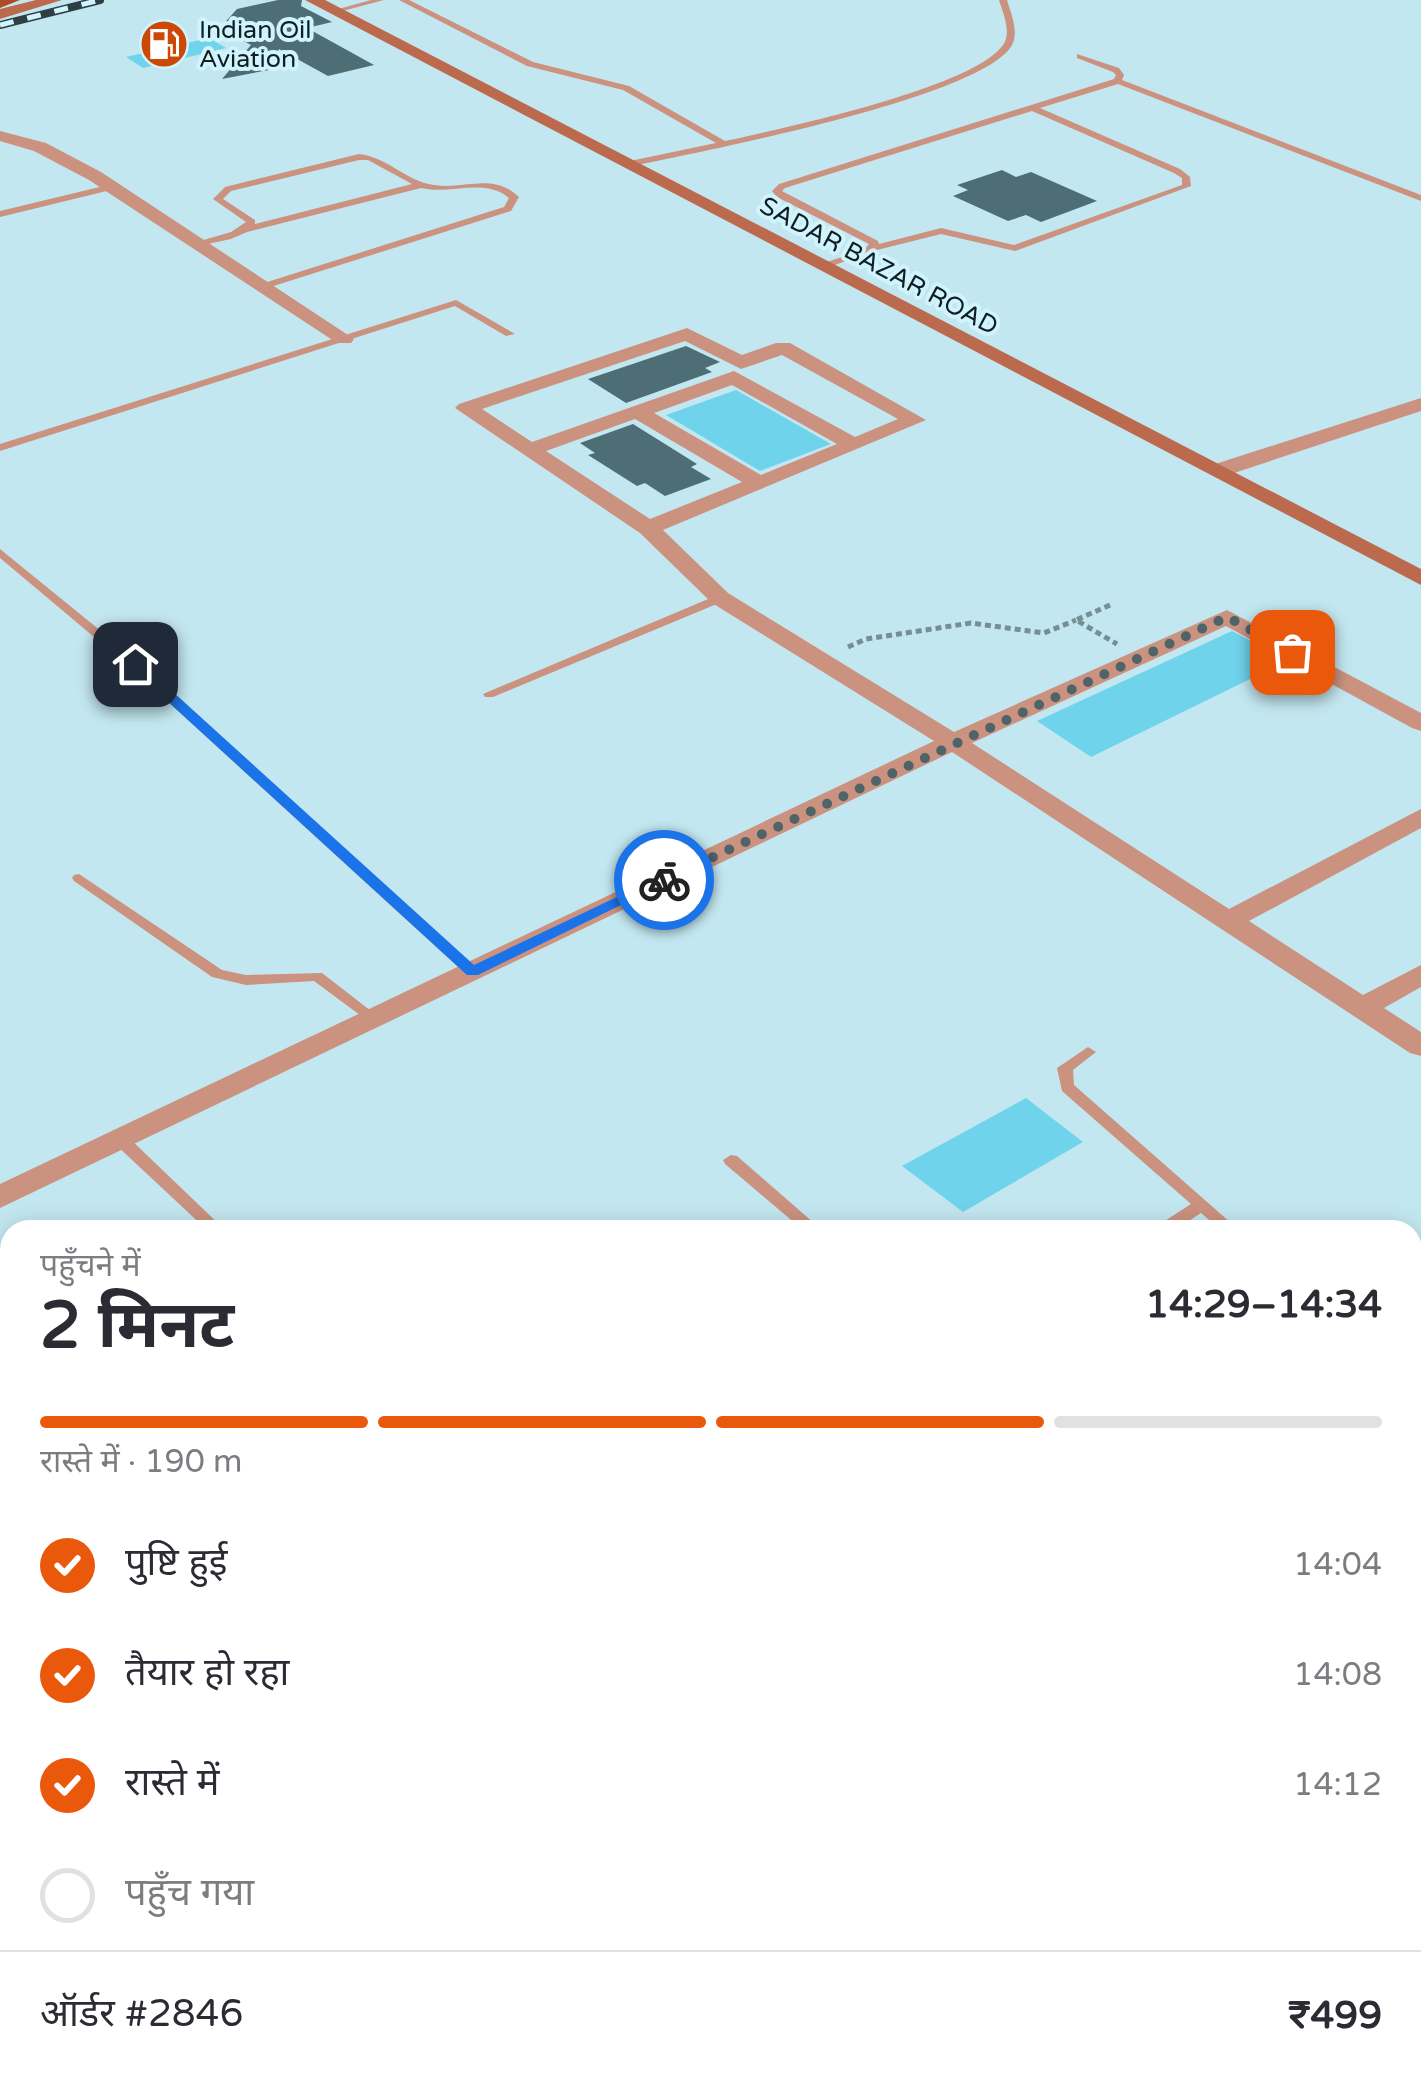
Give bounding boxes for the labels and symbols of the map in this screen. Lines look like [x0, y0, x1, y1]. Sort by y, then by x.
place label: Indian Oil Aviation [199, 15, 311, 74]
fuel station icon: Indian Oil Aviation [138, 18, 190, 70]
street label: SADAR BAZAR ROAD [755, 190, 1003, 342]
pin [1250, 610, 1335, 695]
pin [93, 622, 178, 707]
courier [614, 830, 714, 930]

